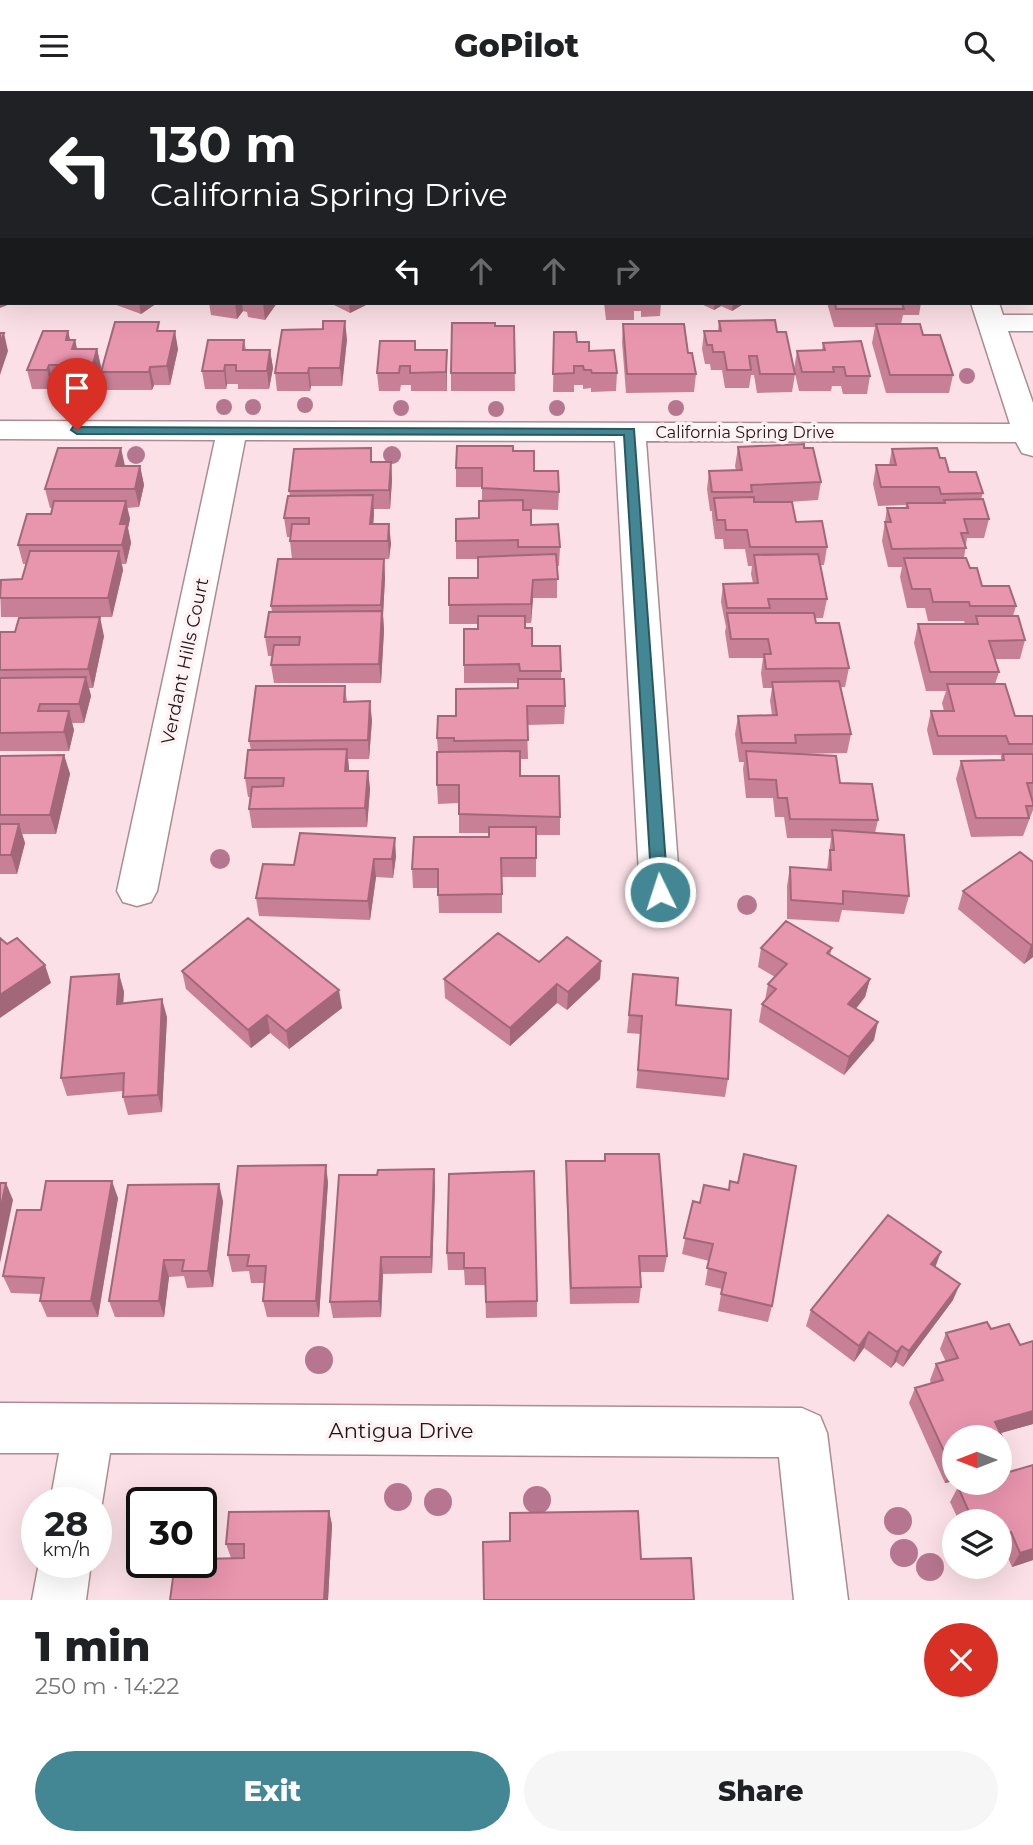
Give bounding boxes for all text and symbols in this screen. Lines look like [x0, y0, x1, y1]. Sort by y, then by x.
text: GoPilot [454, 26, 579, 65]
icon: menu [35, 27, 73, 65]
icon: search [960, 27, 998, 65]
text: 130 m [150, 115, 297, 174]
icon: left [35, 119, 126, 210]
text: California Spring Drive [150, 175, 508, 214]
icon: left [389, 252, 427, 290]
icon: ahead [462, 252, 500, 290]
icon: ahead [535, 252, 573, 290]
icon: right [608, 252, 646, 290]
pin [47, 358, 107, 430]
icon: arrive [58, 369, 96, 407]
street label: California Spring Drive [656, 423, 834, 442]
street label: Verdant Hills Court [157, 576, 213, 746]
position arrow [623, 855, 697, 929]
street label: Antigua Drive [329, 1418, 473, 1443]
north arrow [942, 1425, 1012, 1495]
map controls [942, 1425, 1012, 1579]
speed limit sign: 30 [126, 1487, 217, 1578]
text: 28 [45, 1502, 88, 1545]
button: layers [942, 1509, 1012, 1579]
text: km/h [42, 1539, 91, 1561]
text: 1 min [35, 1620, 151, 1672]
button: close [924, 1623, 998, 1697]
text: 250 m · 14:22 [35, 1672, 179, 1700]
button: Exit [35, 1751, 510, 1831]
button: Share [524, 1751, 998, 1831]

